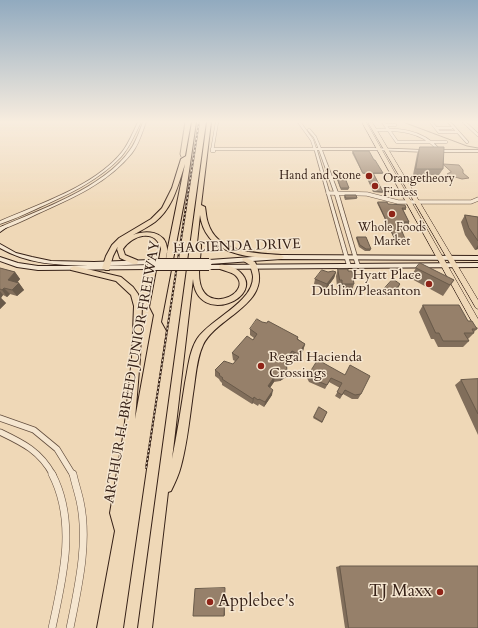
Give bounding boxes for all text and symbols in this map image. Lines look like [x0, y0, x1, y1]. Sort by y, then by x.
place label: Hand and Stone [279, 169, 361, 183]
marker: Hand and Stone [364, 171, 374, 181]
place label: Orangetheory Fitness [383, 172, 455, 200]
marker: Orangetheory Fitness [370, 181, 380, 191]
marker: Whole Foods Market [387, 209, 397, 219]
place label: Whole Foods Market [358, 221, 426, 249]
street label: HACIENDA DRIVE [173, 236, 301, 258]
street label: ARTHUR H. BREED JUNIOR FREEWAY [102, 239, 164, 505]
place label: Hyatt Place Dublin/Pleasanton [312, 268, 421, 300]
marker: Hyatt Place Dublin/Pleasanton [424, 279, 434, 289]
place label: Regal Hacienda Crossings [269, 350, 362, 382]
marker: Regal Hacienda Crossings [256, 361, 266, 371]
place label: TJ Maxx [369, 582, 432, 602]
marker: TJ Maxx [435, 587, 445, 597]
place label: Applebee's [218, 592, 294, 612]
marker: Applebee's [205, 597, 215, 607]

